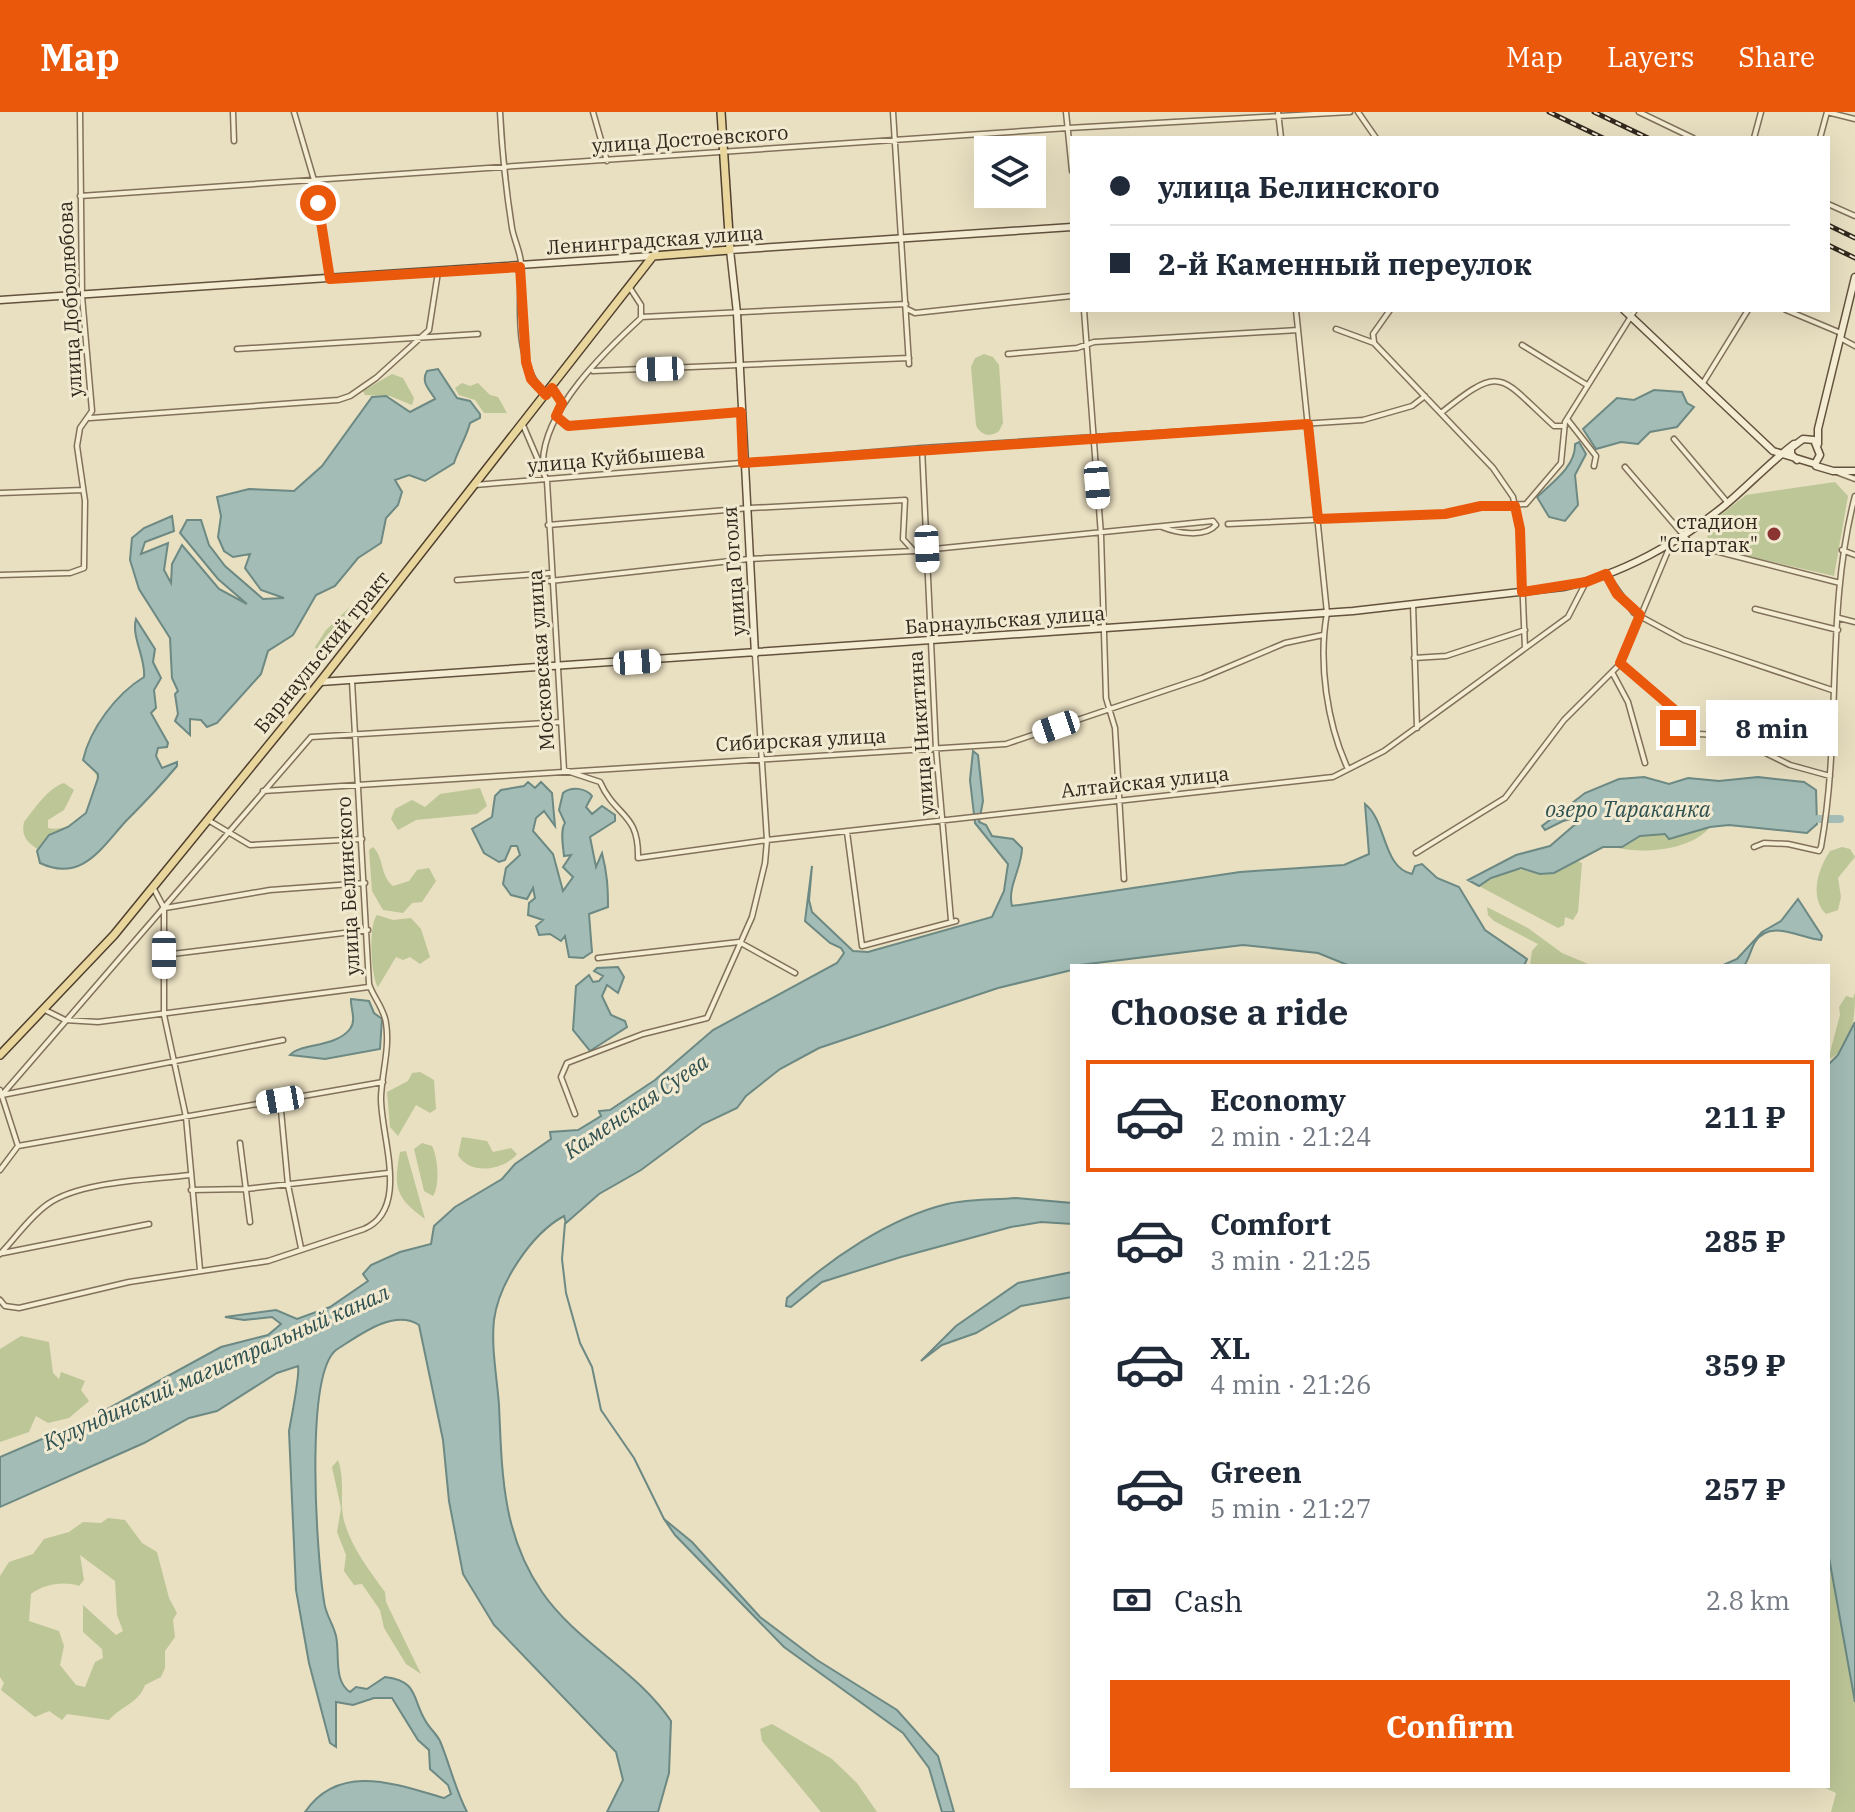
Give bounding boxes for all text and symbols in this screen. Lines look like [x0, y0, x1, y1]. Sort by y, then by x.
text: Map [40, 32, 120, 81]
text: Map [1506, 38, 1563, 75]
text: Layers [1607, 38, 1694, 75]
text: Share [1738, 38, 1815, 75]
street label: улица Достоевского [591, 118, 789, 159]
map controls [974, 136, 1046, 208]
button: layers [974, 136, 1046, 208]
text: улица Белинского [1158, 167, 1440, 206]
route start [300, 185, 336, 221]
street label: улица Добролюбова [51, 200, 88, 398]
street label: Ленинградская улица [546, 218, 764, 261]
text: 2-й Каменный переулок [1158, 244, 1532, 283]
car [636, 356, 684, 382]
street label: улица Куйбышева [526, 436, 706, 479]
car [1083, 460, 1111, 510]
street label: улица Гоголя [715, 505, 752, 637]
place label: стадион "Спартак" [1659, 508, 1758, 558]
car [914, 524, 940, 574]
marker: стадион "Спартак" [1765, 525, 1783, 543]
street label: Барнаульский тракт [248, 565, 395, 738]
street label: Московская улица [521, 568, 560, 751]
street label: Барнаульская улица [904, 599, 1106, 640]
car [612, 648, 662, 676]
street label: улица Никитина [901, 650, 940, 817]
callout: 8 min [1706, 700, 1838, 756]
car [1029, 708, 1083, 746]
route end [1660, 710, 1696, 746]
text: 8 min [1736, 711, 1808, 745]
street label: Сибирская улица [715, 722, 887, 757]
street label: Алтайская улица [1060, 759, 1230, 804]
water label: озеро Тараканка [1545, 794, 1711, 823]
street label: улица Белинского [329, 796, 366, 976]
car [152, 931, 176, 979]
text: Choose a ride [1110, 988, 1349, 1035]
water label: Каменская Суева [557, 1046, 714, 1165]
icon: car [1114, 1080, 1186, 1152]
text: Economy [1210, 1080, 1346, 1119]
car [254, 1084, 306, 1116]
text: 211 ₽ [1705, 1097, 1786, 1136]
text: 2 min · 21:24 [1210, 1119, 1372, 1153]
icon: car [1114, 1204, 1186, 1276]
text: Comfort [1210, 1204, 1331, 1243]
text: 285 ₽ [1705, 1221, 1786, 1260]
text: 3 min · 21:25 [1210, 1243, 1372, 1277]
water label: Кулундинский магистральный канал [37, 1277, 394, 1457]
icon: car [1114, 1328, 1186, 1400]
text: XL [1210, 1328, 1250, 1367]
text: 359 ₽ [1705, 1345, 1786, 1384]
text: 4 min · 21:26 [1210, 1367, 1372, 1401]
icon: car [1114, 1452, 1186, 1524]
text: Green [1210, 1452, 1302, 1491]
text: 257 ₽ [1705, 1469, 1786, 1508]
text: 5 min · 21:27 [1210, 1491, 1372, 1525]
icon: cash [1110, 1578, 1154, 1622]
text: Cash [1174, 1581, 1243, 1620]
text: 2.8 km [1706, 1583, 1790, 1617]
button: Confirm [1110, 1680, 1790, 1772]

